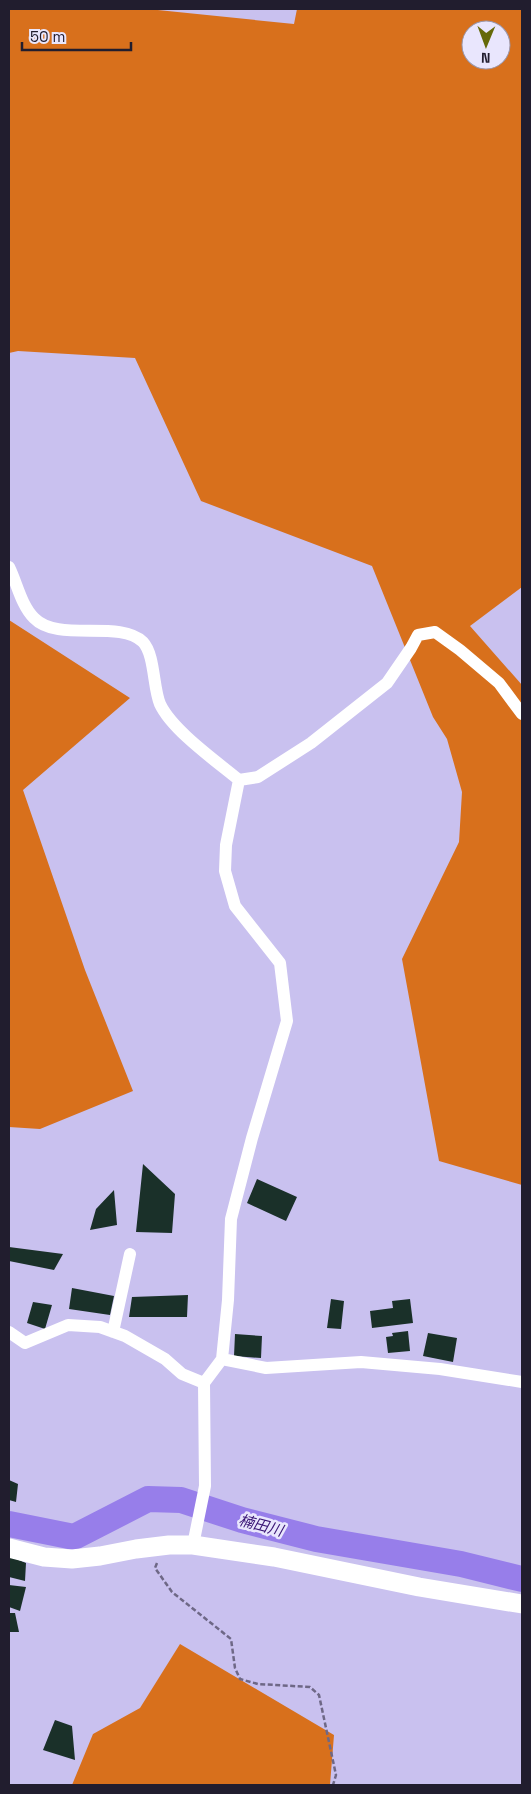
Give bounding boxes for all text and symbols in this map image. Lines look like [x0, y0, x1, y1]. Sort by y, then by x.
scale bar [22, 20, 131, 52]
north arrow [461, 20, 511, 70]
text: 50 m [30, 27, 65, 46]
text: N [481, 49, 491, 67]
water label: 楠田川 [237, 1510, 287, 1541]

